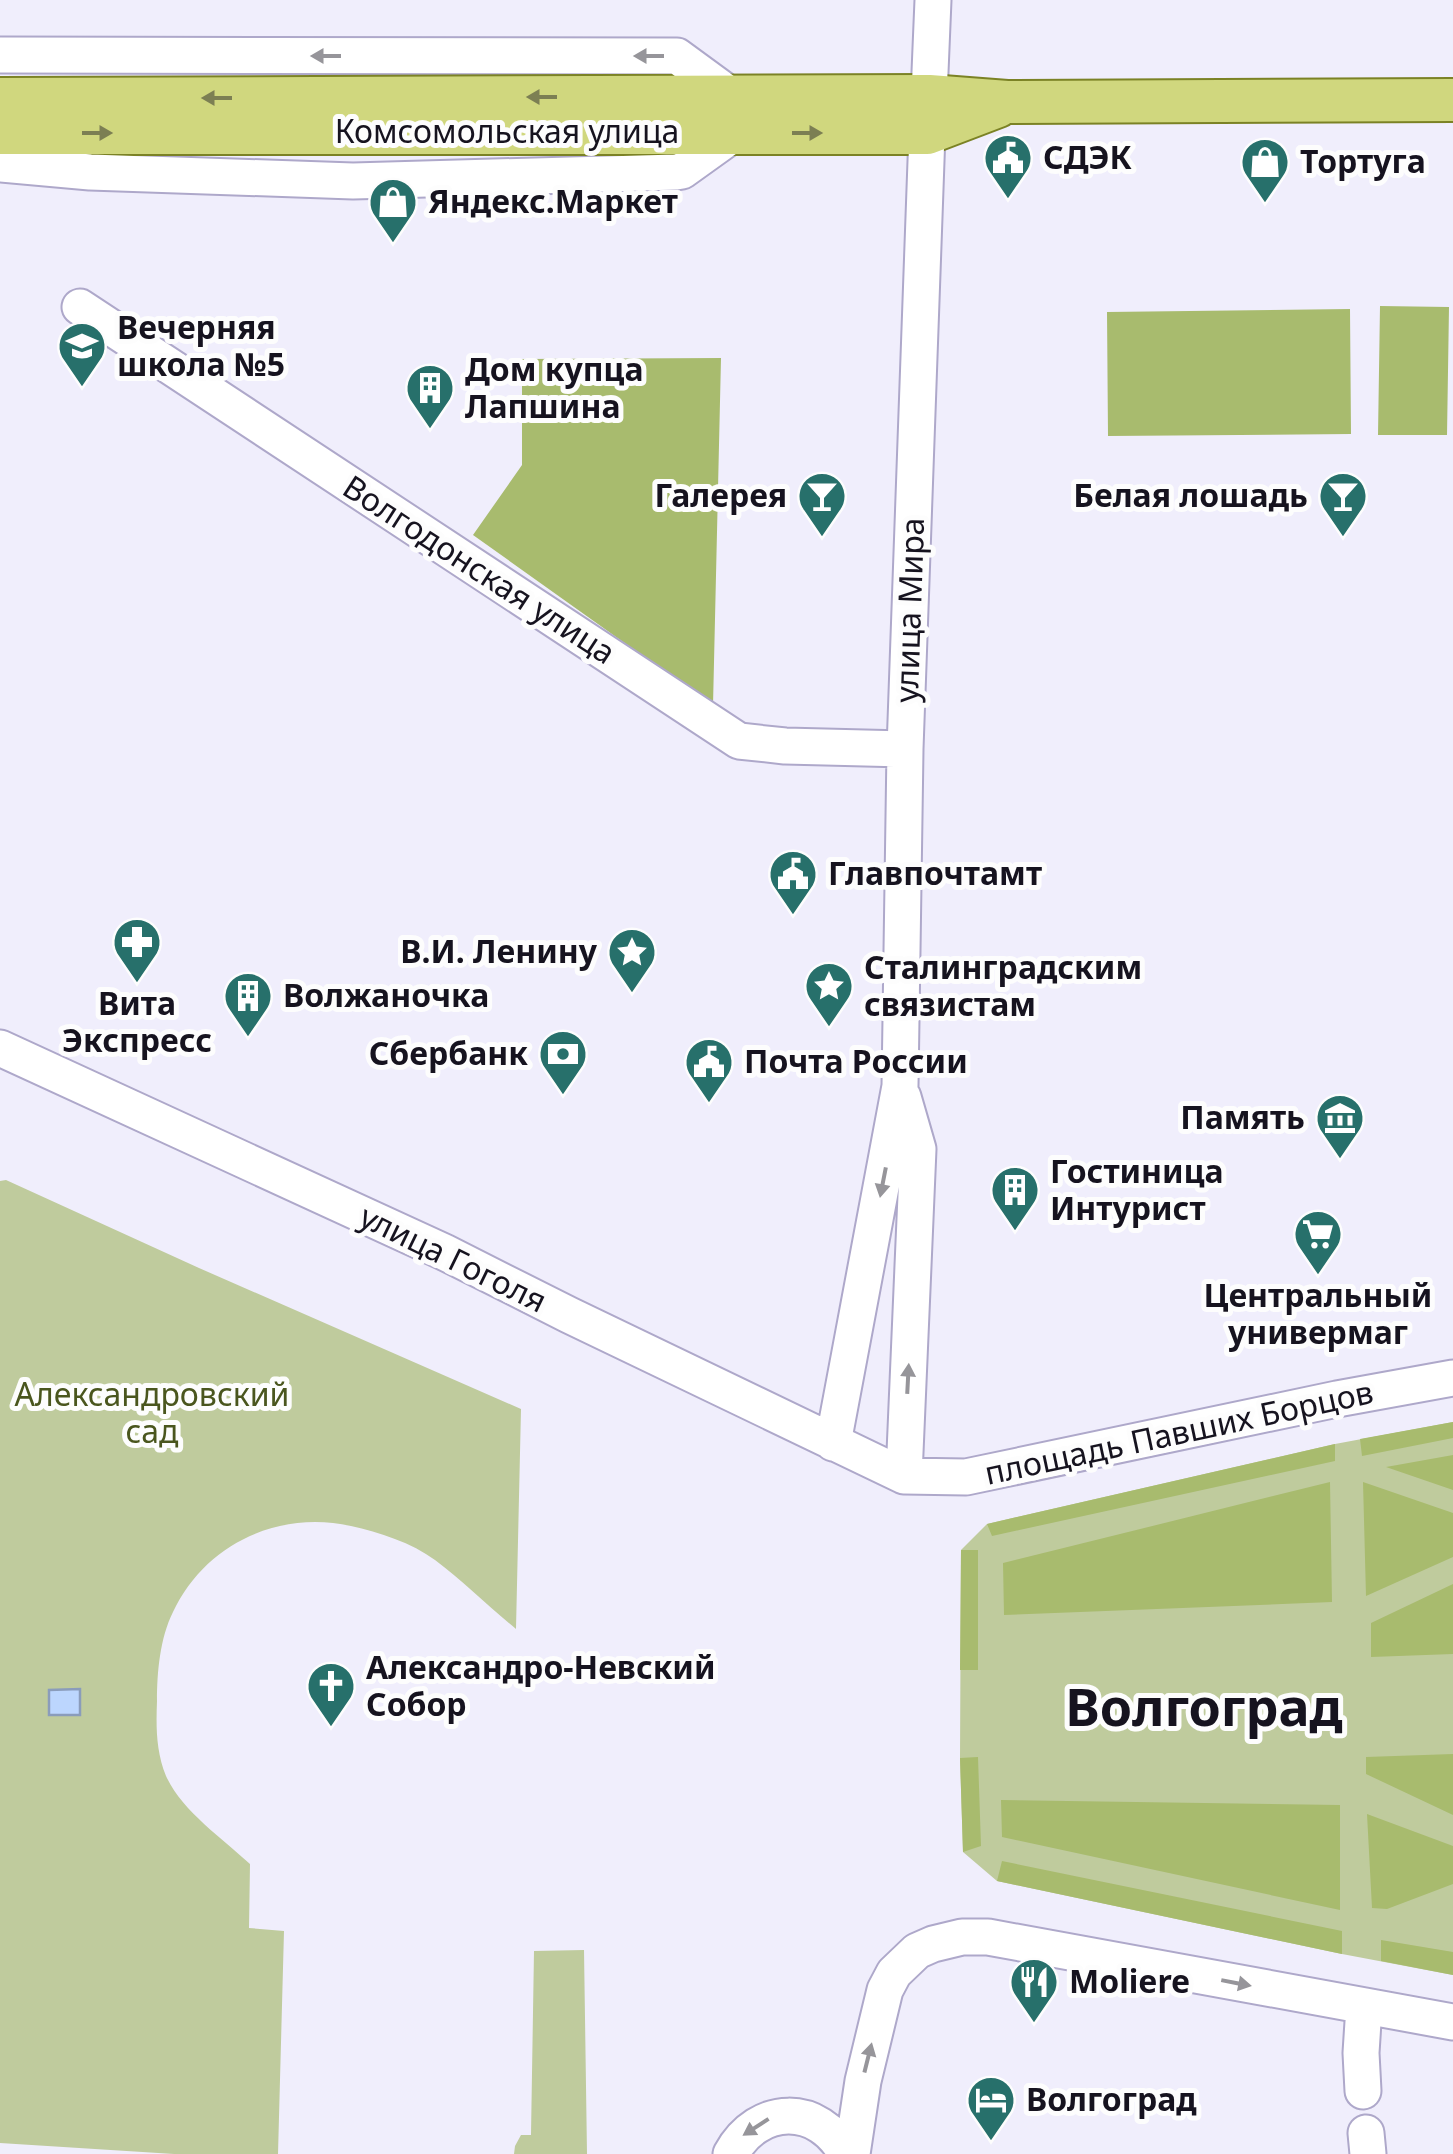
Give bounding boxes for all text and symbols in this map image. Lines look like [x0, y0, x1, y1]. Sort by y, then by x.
one-way arrow [310, 48, 342, 64]
one-way arrow [633, 48, 665, 64]
one-way arrow [525, 89, 557, 105]
one-way arrow [200, 90, 232, 106]
street label: Комсомольская улица [335, 109, 679, 152]
one-way arrow [82, 125, 114, 141]
one-way arrow [791, 125, 823, 141]
public building icon: СДЭК [982, 132, 1034, 200]
place label: СДЭК [1043, 135, 1132, 178]
shop icon: Тортуга [1239, 136, 1291, 204]
place label: Тортуга [1300, 139, 1426, 182]
shop icon: Яндекс.Маркет [367, 176, 419, 244]
place label: Яндекс.Маркет [428, 179, 678, 222]
place label: Вечерняя школа №5 [117, 305, 285, 385]
school or university icon: Вечерняя школа №5 [56, 320, 108, 388]
place label: Дом купца Лапшина [465, 347, 643, 427]
building icon: Дом купца Лапшина [404, 362, 456, 430]
street label: Волгодонская улица [335, 465, 624, 673]
bar icon: Галерея [796, 470, 848, 538]
bar icon: Белая лошадь [1317, 470, 1369, 538]
place label: Галерея [655, 473, 787, 516]
place label: Белая лошадь [1073, 473, 1308, 516]
street label: улица Мира [884, 517, 933, 703]
public building icon: Главпочтамт [767, 848, 819, 916]
place label: Главпочтамт [828, 851, 1042, 894]
pharmacy icon: Вита Экспресс [111, 916, 163, 984]
place icon: В.И. Ленину [606, 926, 658, 994]
place label: В.И. Ленину [400, 929, 598, 972]
place label: Сталинградским связистам [864, 945, 1142, 1025]
place icon: Сталинградским связистам [803, 960, 855, 1028]
building icon: Волжаночка [222, 970, 274, 1038]
place label: Волжаночка [283, 973, 489, 1016]
place label: Вита Экспресс [62, 981, 212, 1061]
bank icon: Сбербанк [537, 1028, 589, 1096]
place label: Сбербанк [369, 1031, 528, 1074]
public building icon: Почта России [683, 1036, 735, 1104]
place label: Почта России [744, 1039, 968, 1082]
museum icon: Память [1314, 1092, 1366, 1160]
place label: Память [1180, 1095, 1305, 1138]
place label: Гостиница Интурист [1050, 1149, 1224, 1229]
building icon: Гостиница Интурист [989, 1164, 1041, 1232]
one-way arrow [875, 1167, 891, 1198]
street label: улица Гоголя [353, 1194, 554, 1321]
supermarket icon: Центральный универмаг [1292, 1208, 1344, 1276]
place label: Центральный универмаг [1204, 1273, 1432, 1353]
one-way arrow [900, 1363, 916, 1395]
street label: площадь Павших Борцов [981, 1369, 1377, 1494]
park label: Александровский сад [15, 1372, 289, 1452]
place label: Александро-Невский Собор [366, 1645, 716, 1725]
church icon: Александро-Невский Собор [305, 1660, 357, 1728]
district label: Волгоград [1065, 1670, 1343, 1741]
restaurant icon: Moliere [1008, 1956, 1060, 2024]
place label: Moliere [1069, 1959, 1190, 2002]
one-way arrow [1220, 1976, 1252, 1991]
one-way arrow [861, 2042, 876, 2073]
hotel icon: Волгоград [965, 2074, 1017, 2142]
place label: Волгоград [1026, 2077, 1197, 2120]
one-way arrow [743, 2118, 770, 2136]

